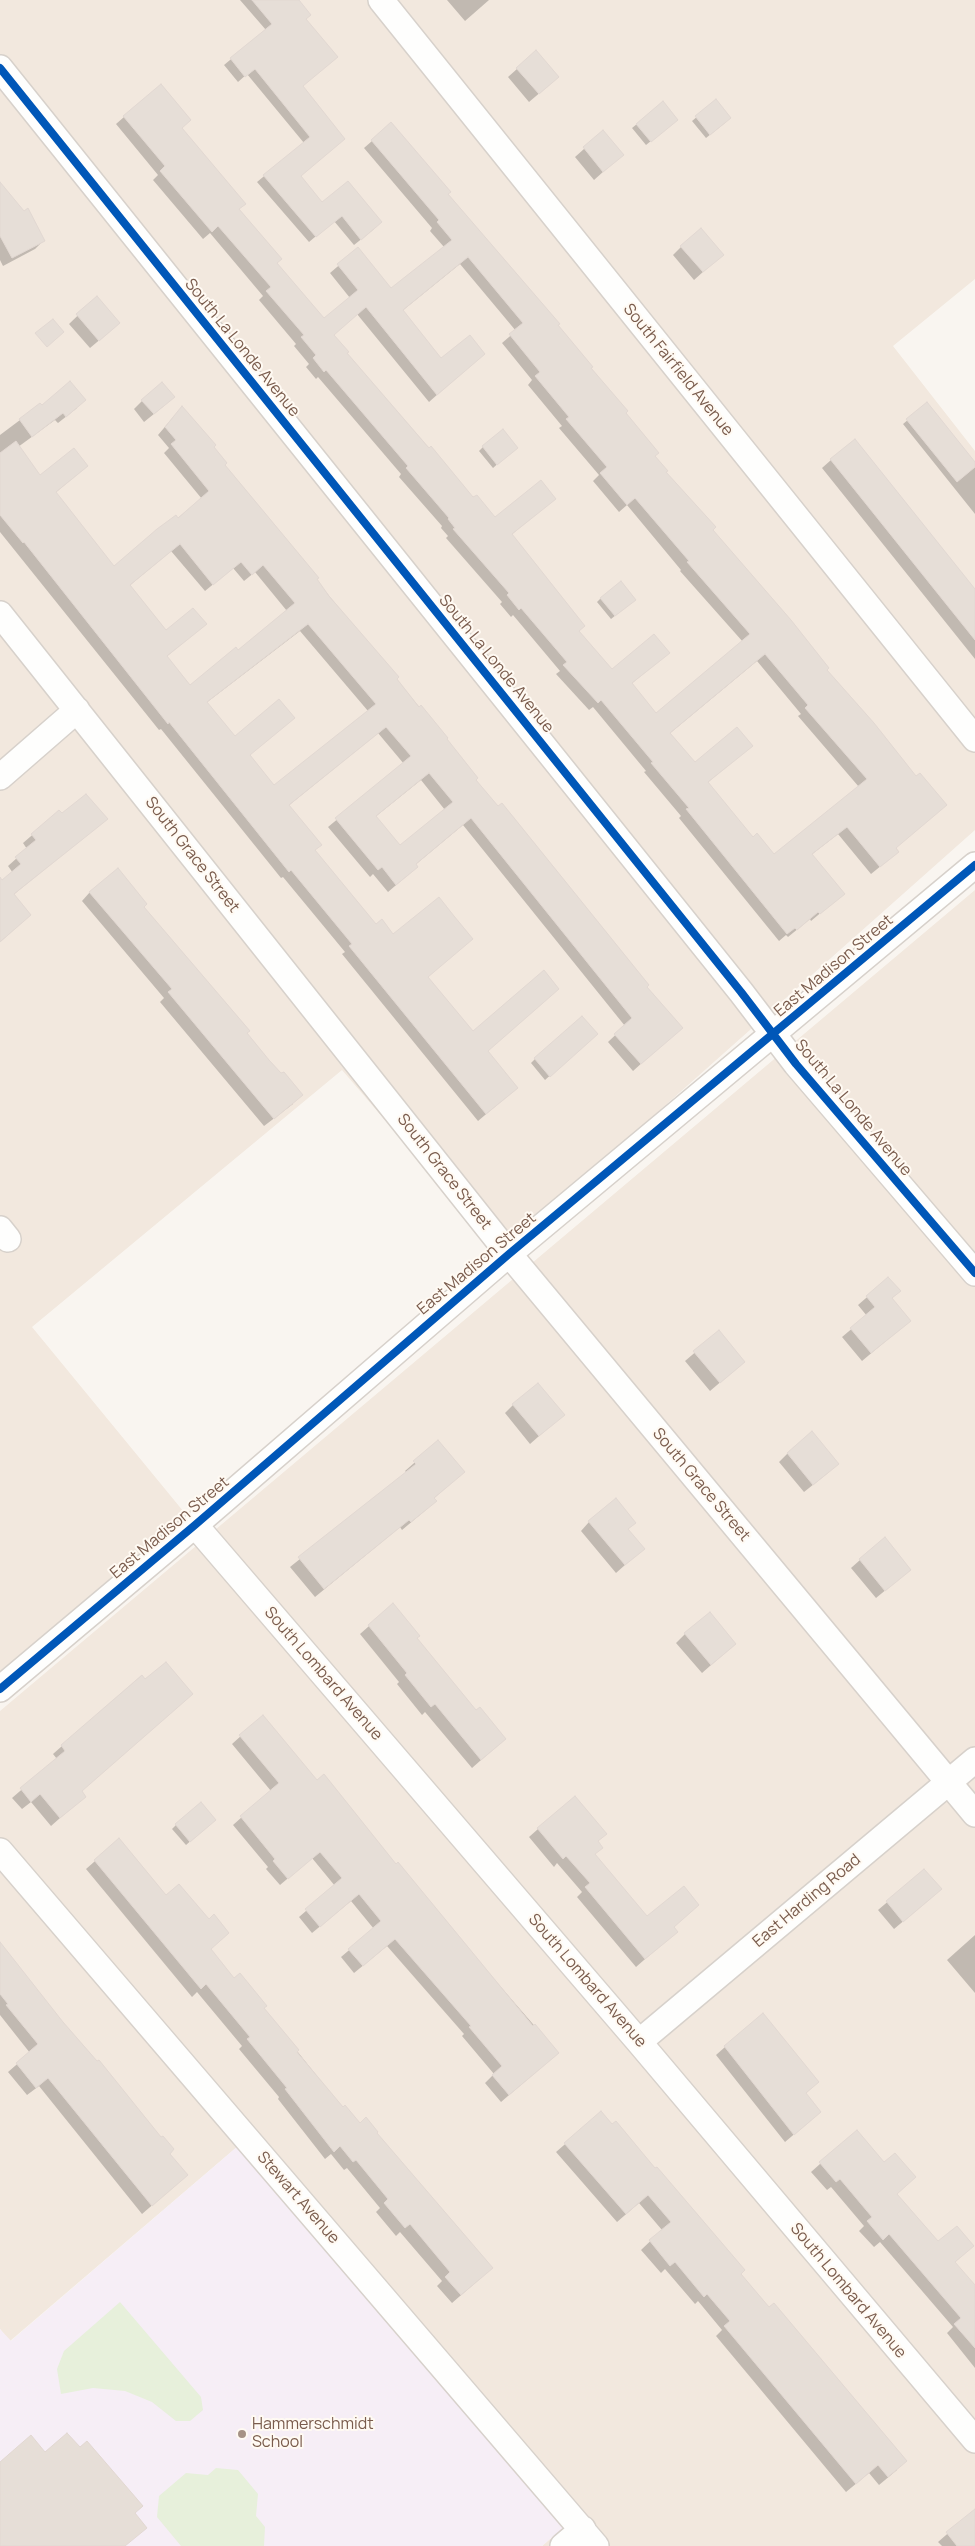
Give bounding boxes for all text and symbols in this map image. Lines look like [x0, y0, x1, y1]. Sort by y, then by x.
street label: South La Londe Avenue [180, 275, 304, 421]
street label: South Fairfield Avenue [619, 300, 737, 440]
street label: South La Londe Avenue [434, 591, 558, 737]
street label: South Grace Street [141, 793, 243, 917]
street label: East Madison Street [771, 911, 897, 1021]
street label: South La Londe Avenue [790, 1036, 916, 1180]
street label: South Grace Street [393, 1110, 495, 1234]
street label: East Madison Street [414, 1209, 540, 1319]
street label: South Grace Street [648, 1425, 754, 1545]
street label: East Madison Street [107, 1473, 233, 1583]
street label: South Lombard Avenue [260, 1603, 386, 1745]
street label: East Harding Road [749, 1850, 865, 1952]
street label: South Lombard Avenue [524, 1910, 650, 2052]
street label: Stewart Avenue [253, 2148, 343, 2248]
street label: South Lombard Avenue [786, 2219, 910, 2363]
place label: Hammerschmidt School [252, 2415, 374, 2453]
marker: Hammerschmidt School [236, 2428, 248, 2440]

